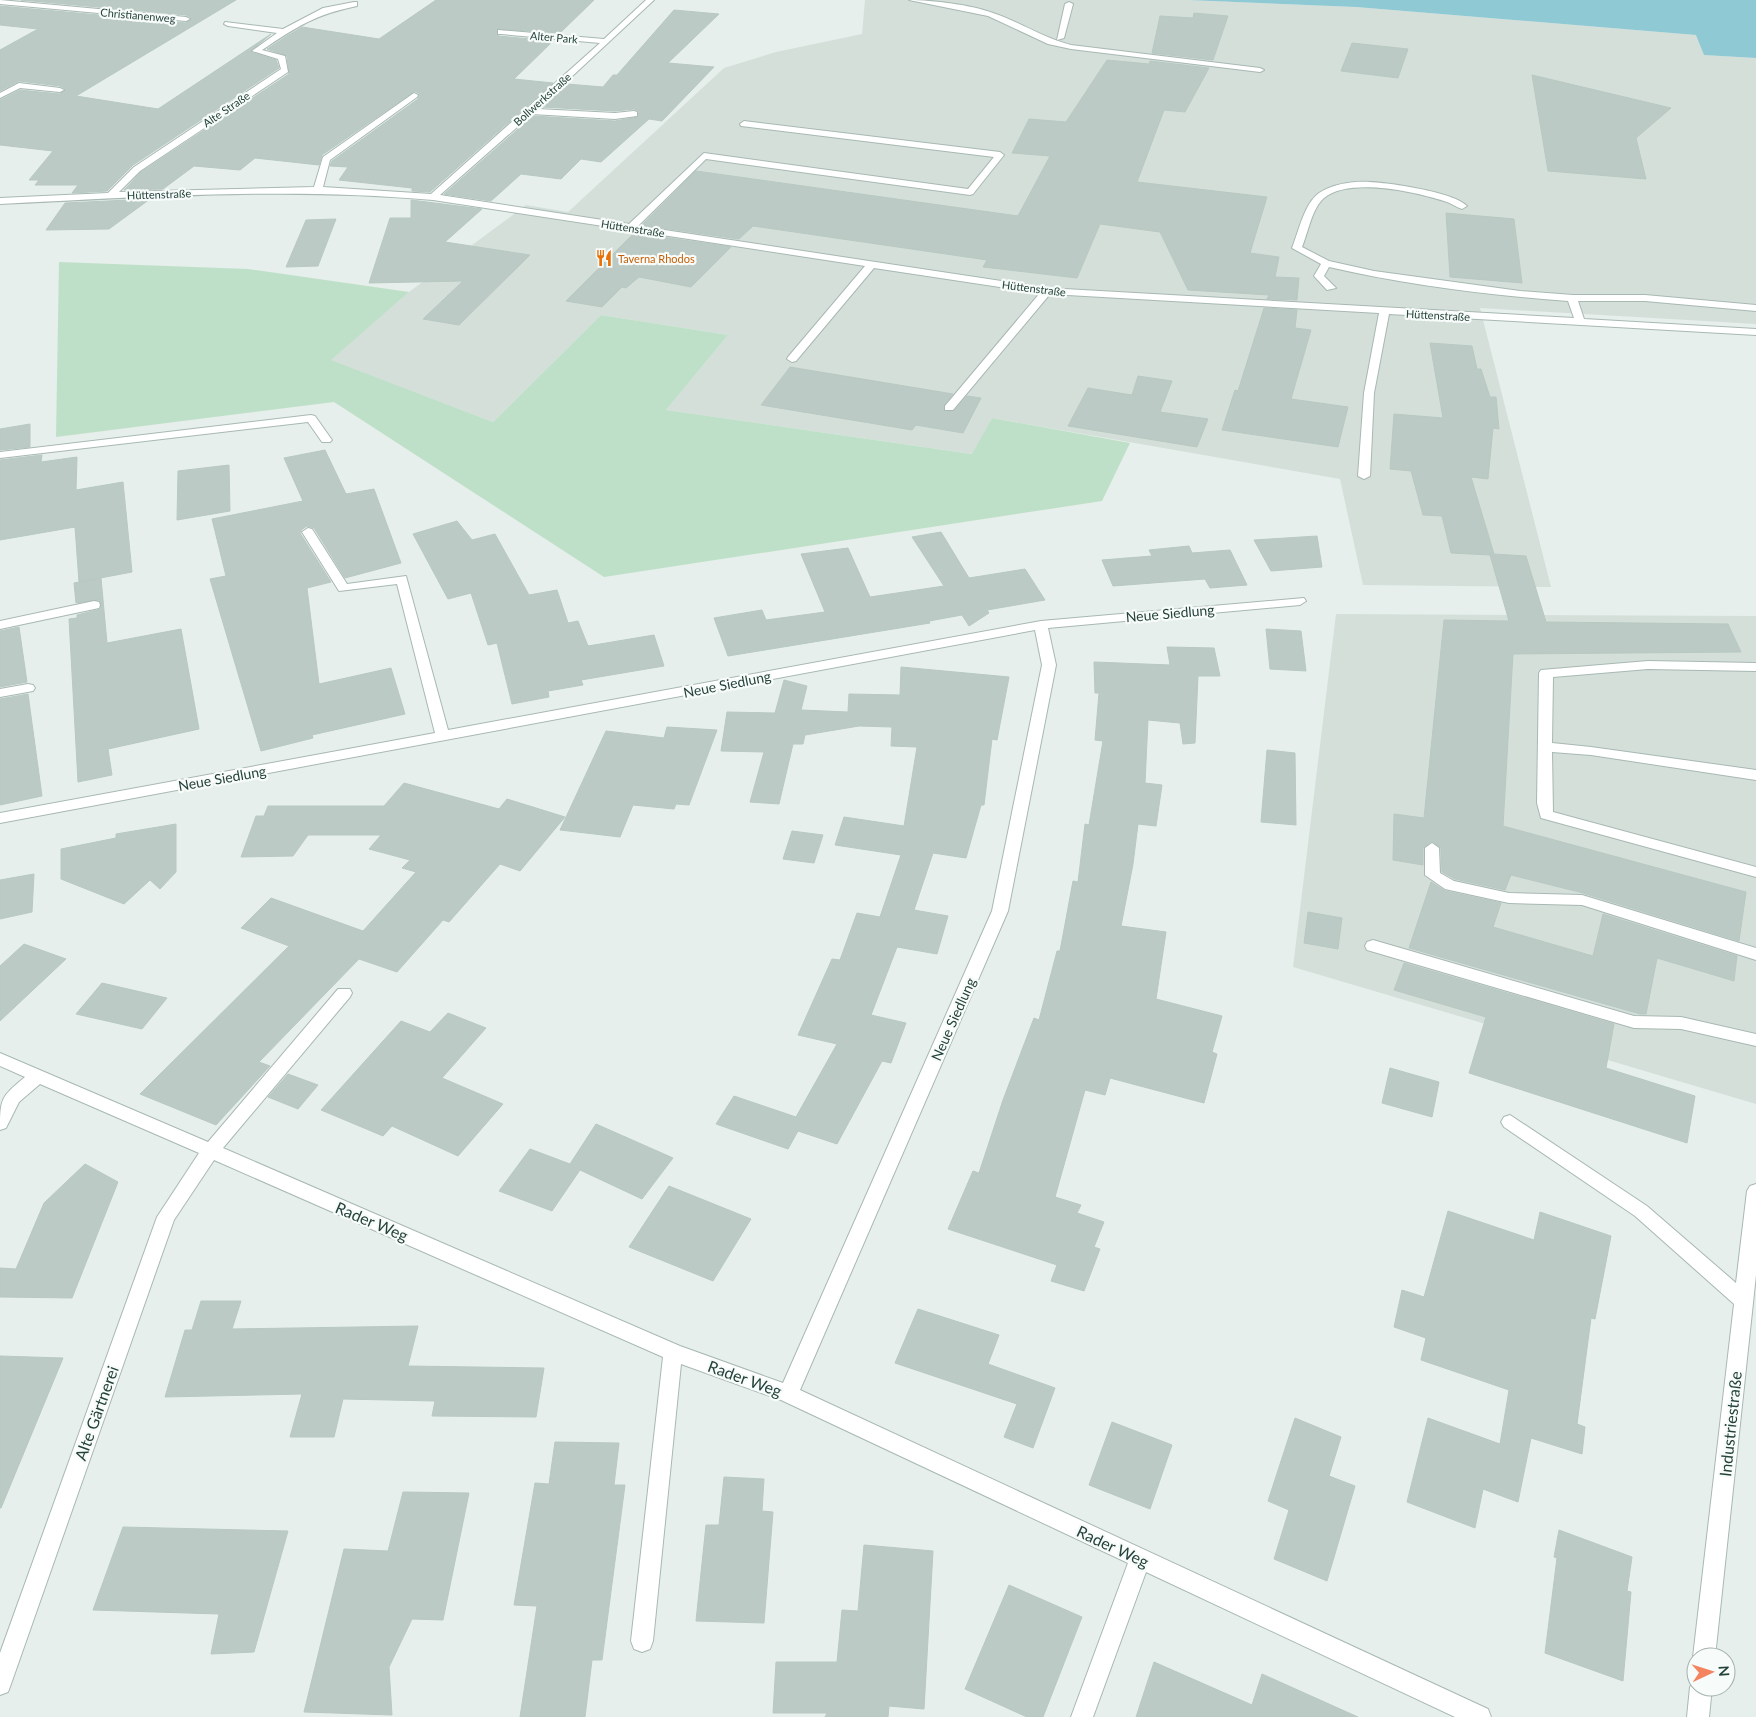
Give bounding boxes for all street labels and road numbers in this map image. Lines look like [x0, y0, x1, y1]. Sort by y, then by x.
street label: Christianenweg [100, 5, 176, 25]
street label: Alter Park [530, 28, 579, 46]
street label: Bollwerkstraße [511, 70, 574, 128]
street label: Alte Straße [200, 88, 252, 129]
street label: Hüttenstraße [127, 186, 191, 202]
street label: Hüttenstraße [600, 217, 666, 239]
street label: Hüttenstraße [1001, 278, 1067, 298]
street label: Hüttenstraße [1406, 307, 1471, 323]
street label: Neue Siedlung [1125, 601, 1215, 625]
street label: Neue Siedlung [682, 667, 772, 701]
street label: Neue Siedlung [177, 762, 267, 794]
street label: Neue Siedlung [927, 975, 979, 1063]
street label: Rader Weg [333, 1197, 411, 1245]
street label: Rader Weg [706, 1356, 784, 1400]
street label: Alte Gärtnerei [70, 1363, 122, 1463]
street label: Industriestraße [1715, 1370, 1745, 1478]
street label: Rader Weg [1074, 1521, 1152, 1571]

